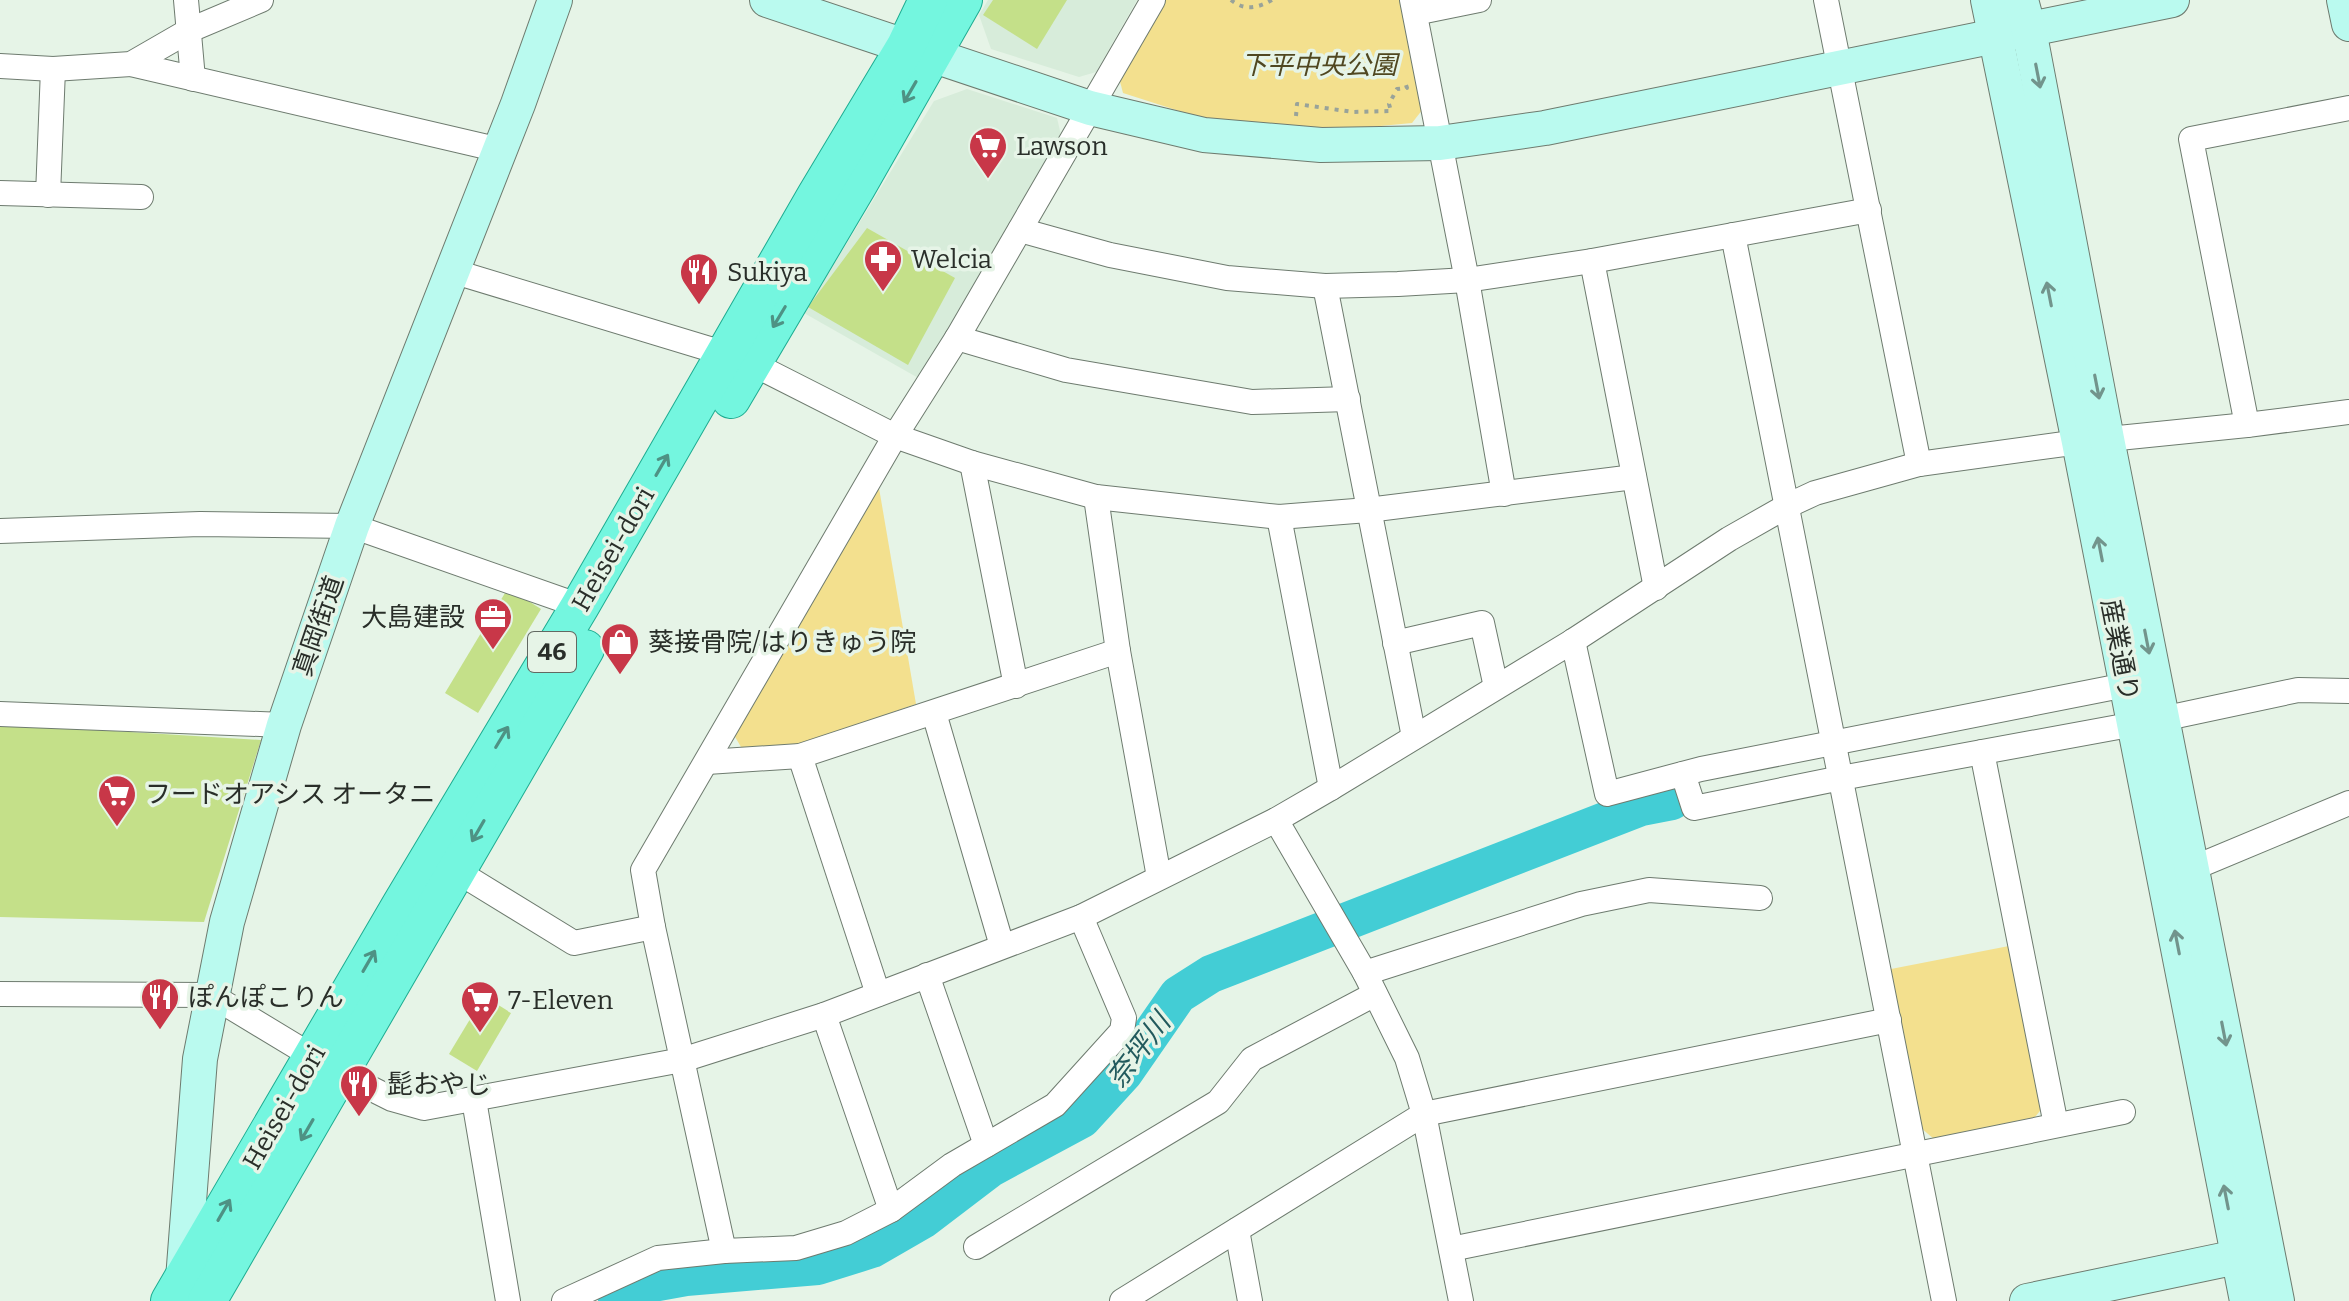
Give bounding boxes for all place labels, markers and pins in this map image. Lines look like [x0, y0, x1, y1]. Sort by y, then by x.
supermarket icon: Lawson [967, 125, 1009, 180]
place label: Lawson [1016, 131, 1108, 162]
pharmacy icon: Welcia [862, 238, 904, 293]
place label: Welcia [911, 244, 992, 275]
restaurant icon: Sukiya [678, 251, 720, 306]
place label: Sukiya [727, 257, 807, 288]
office icon: 大島建設 [472, 596, 514, 651]
place label: 大島建設 [361, 602, 465, 633]
shop icon: 葵接骨院/はりきゅう院 [599, 621, 641, 676]
place label: 葵接骨院/はりきゅう院 [648, 627, 916, 658]
supermarket icon: フードオアシス オータニ [96, 773, 138, 828]
place label: フードオアシス オータニ [145, 779, 435, 810]
restaurant icon: ぽんぽこりん [139, 976, 181, 1031]
supermarket icon: 7-Eleven [459, 979, 501, 1034]
place label: ぽんぽこりん [188, 982, 344, 1013]
place label: 7-Eleven [508, 985, 614, 1016]
restaurant icon: 髭おやじ [338, 1063, 380, 1118]
place label: 髭おやじ [387, 1069, 491, 1100]

